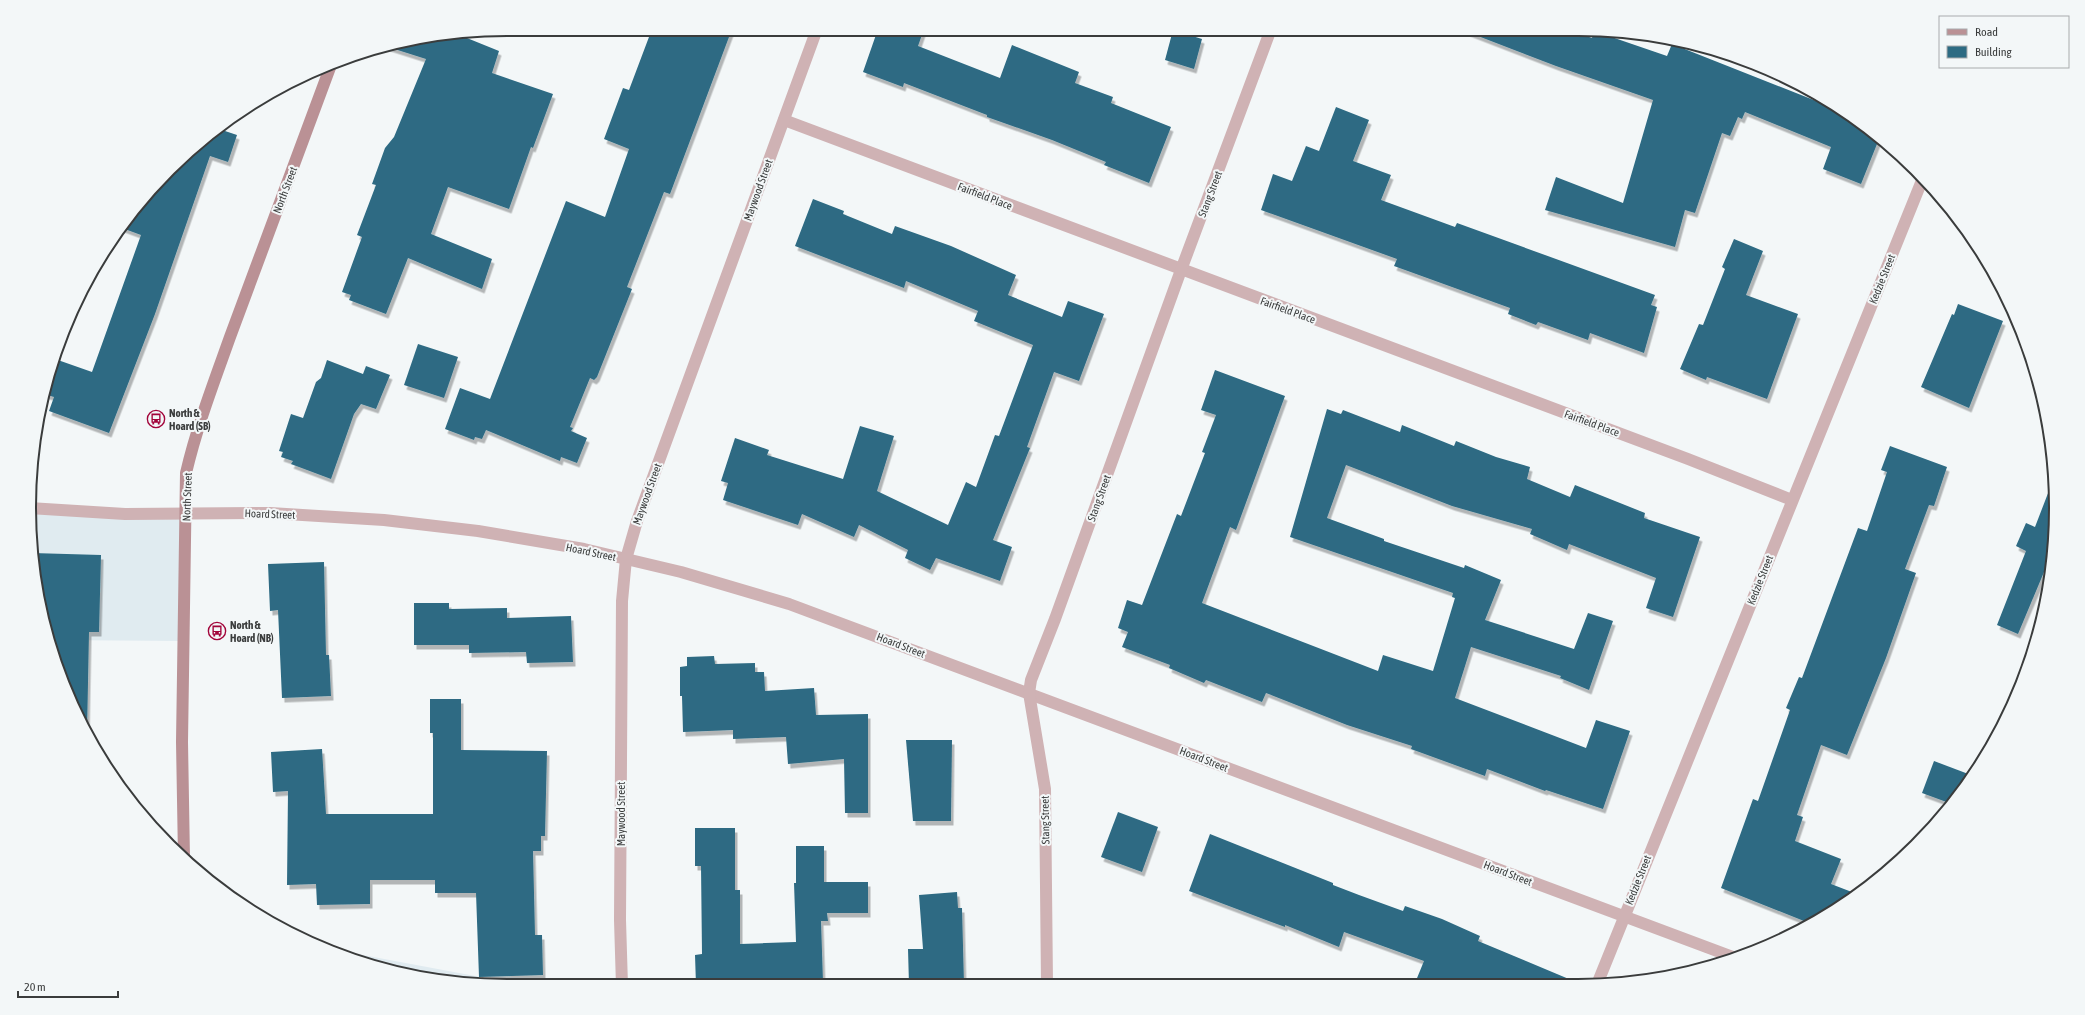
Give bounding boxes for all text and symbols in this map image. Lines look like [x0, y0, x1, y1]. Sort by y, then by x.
legend [1939, 16, 2069, 68]
text: Road [1975, 25, 1998, 39]
text: Building [1975, 45, 2013, 59]
street label: Maywood Street [741, 158, 775, 222]
street label: North Street [271, 165, 299, 215]
street label: Stang Street [1196, 169, 1224, 219]
street label: Fairfield Place [956, 180, 1014, 212]
street label: Kedzie Street [1867, 252, 1897, 306]
street label: Fairfield Place [1259, 295, 1317, 325]
place label: North & Hoard (SB) [169, 407, 211, 432]
street label: Fairfield Place [1563, 408, 1621, 438]
bus stop icon: North & Hoard (SB) [146, 409, 166, 429]
street label: Maywood Street [630, 462, 664, 526]
street label: North Street [180, 472, 194, 522]
street label: Stang Street [1085, 473, 1113, 523]
street label: Hoard Street [244, 507, 296, 521]
street label: Hoard Street [565, 541, 617, 563]
street label: Kedzie Street [1745, 553, 1775, 607]
place label: North & Hoard (NB) [230, 619, 274, 644]
bus stop icon: North & Hoard (NB) [207, 621, 227, 641]
street label: Hoard Street [875, 630, 927, 660]
street label: Hoard Street [1178, 744, 1230, 774]
street label: Maywood Street [615, 782, 627, 846]
street label: Stang Street [1039, 796, 1051, 844]
street label: Kedzie Street [1623, 853, 1653, 907]
street label: Hoard Street [1482, 858, 1534, 888]
scale bar [18, 973, 118, 999]
text: 20 m [24, 980, 46, 994]

